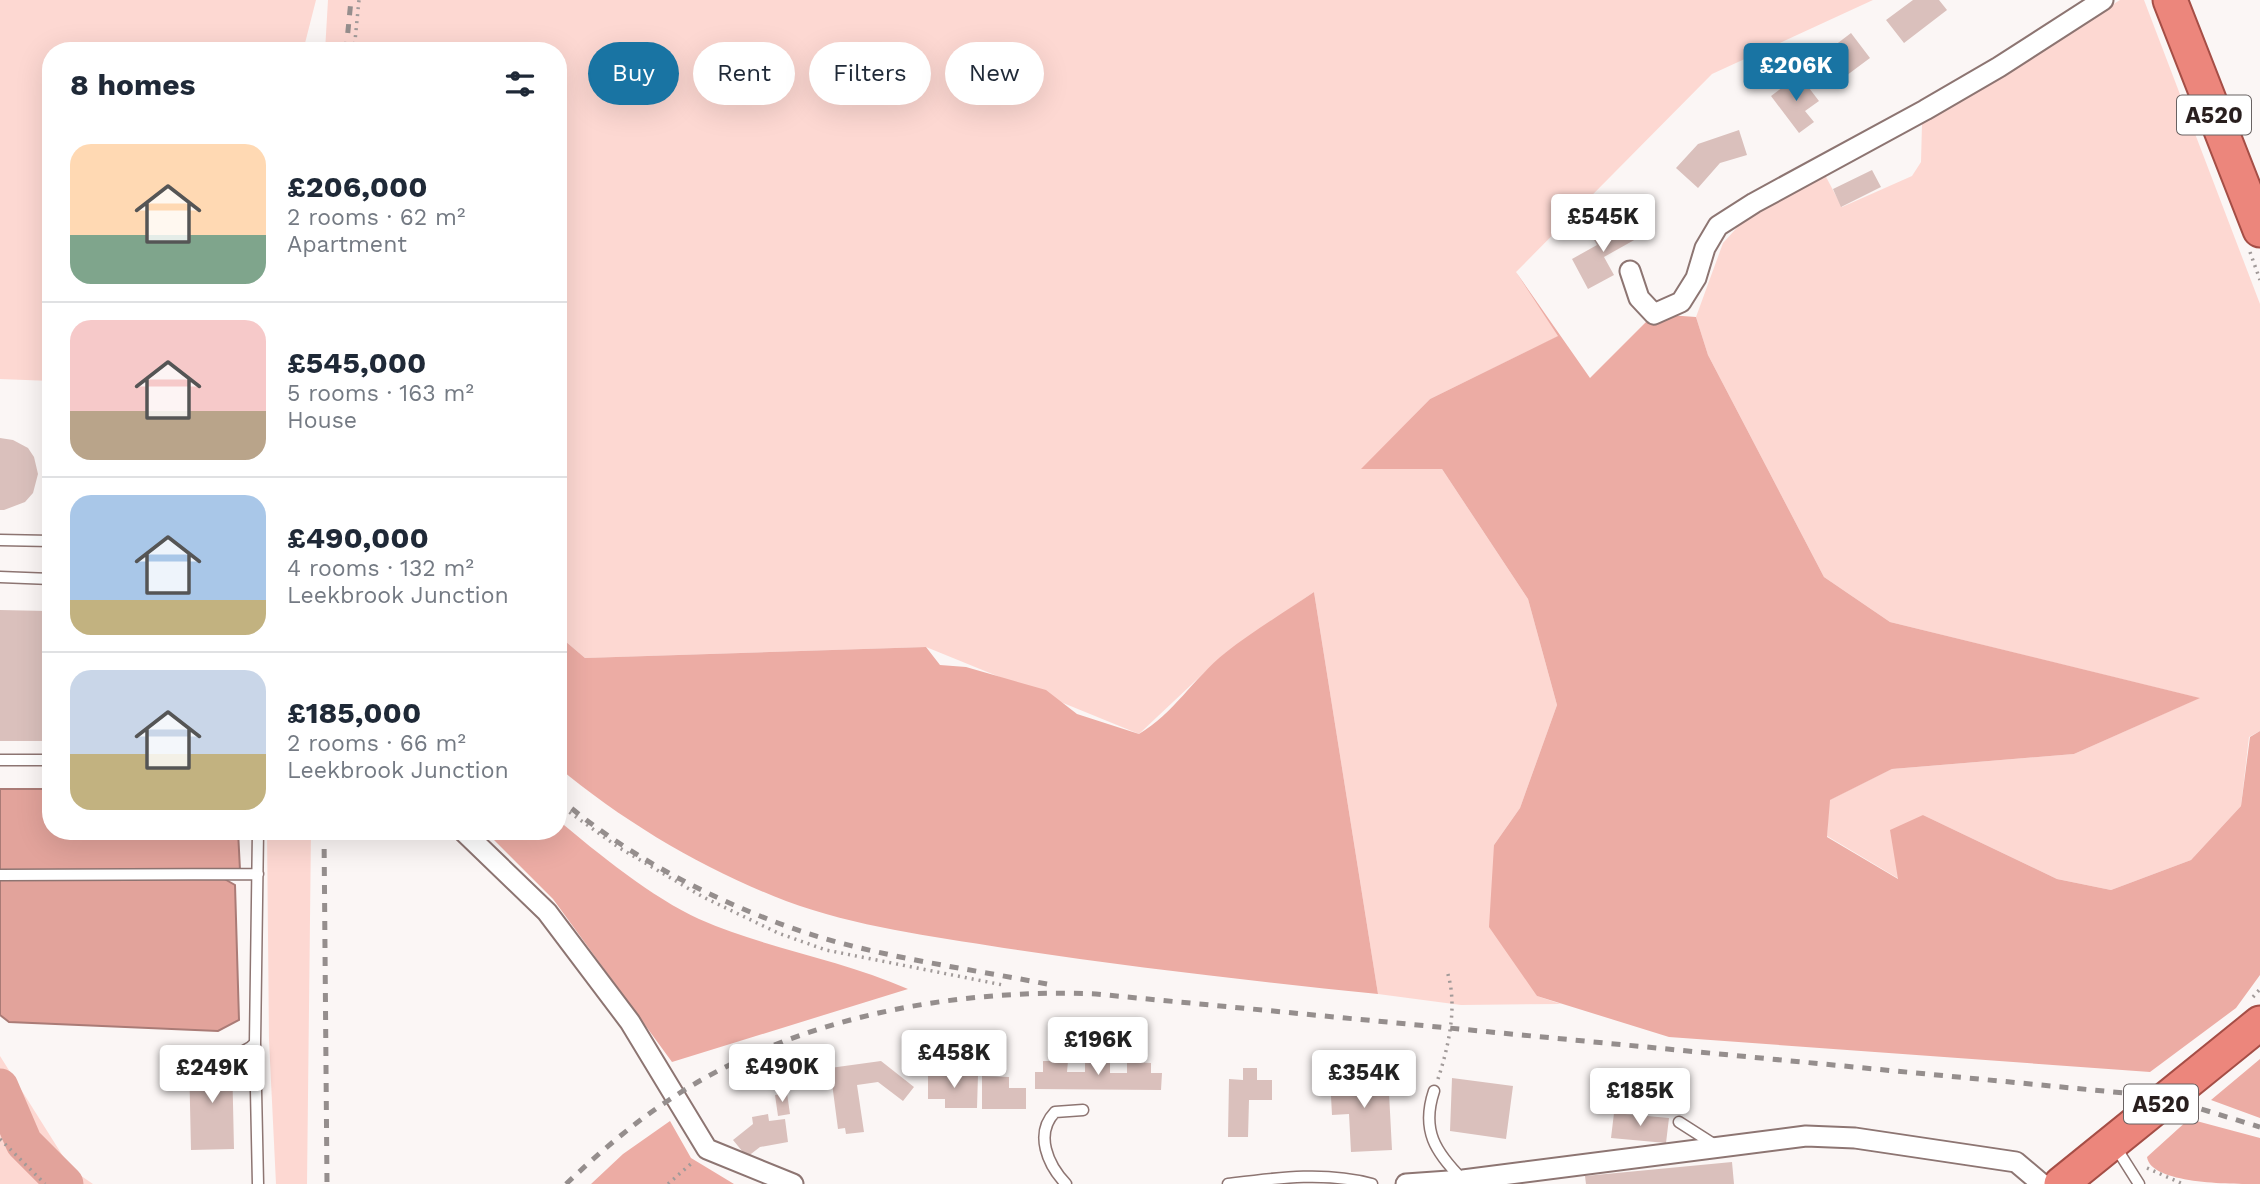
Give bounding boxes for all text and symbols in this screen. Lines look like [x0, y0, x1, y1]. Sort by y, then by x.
chip: Buy [588, 42, 679, 105]
chip: Rent [693, 42, 795, 105]
chip: Filters [809, 42, 931, 105]
chip: New [945, 42, 1044, 105]
pin: £206K [1747, 43, 1845, 103]
text: £206K [1760, 52, 1832, 79]
icon: filters [501, 65, 539, 103]
text: 8 homes [70, 67, 196, 102]
road number: A520 [2177, 96, 2251, 134]
text: £206,000 [287, 169, 428, 204]
icon: home [126, 172, 210, 256]
pin: £545K [1554, 194, 1652, 254]
text: £545K [1567, 203, 1639, 230]
text: 2 rooms · 62 m² [287, 204, 465, 231]
text: Apartment [287, 231, 407, 258]
text: £545,000 [287, 345, 426, 380]
icon: home [126, 348, 210, 432]
text: 5 rooms · 163 m² [287, 380, 474, 407]
text: House [287, 407, 357, 434]
text: £490,000 [287, 520, 429, 555]
icon: home [126, 523, 210, 607]
text: 4 rooms · 132 m² [287, 555, 474, 582]
text: Leekbrook Junction [287, 582, 509, 609]
text: £185,000 [287, 695, 421, 730]
icon: home [126, 698, 210, 782]
text: 2 rooms · 66 m² [287, 730, 466, 757]
text: Leekbrook Junction [287, 757, 509, 784]
pin: £196K [1049, 1018, 1147, 1077]
text: £196K [1064, 1026, 1132, 1053]
pin: £458K [905, 1030, 1003, 1090]
text: £458K [918, 1039, 990, 1066]
pin: £490K [733, 1044, 831, 1104]
pin: £249K [163, 1046, 261, 1105]
pin: £354K [1315, 1050, 1413, 1110]
text: £490K [745, 1053, 819, 1080]
text: £249K [176, 1054, 248, 1081]
text: £354K [1328, 1059, 1400, 1086]
pin: £185K [1591, 1068, 1689, 1128]
text: £185K [1606, 1077, 1674, 1104]
road number: A520 [2124, 1084, 2198, 1124]

